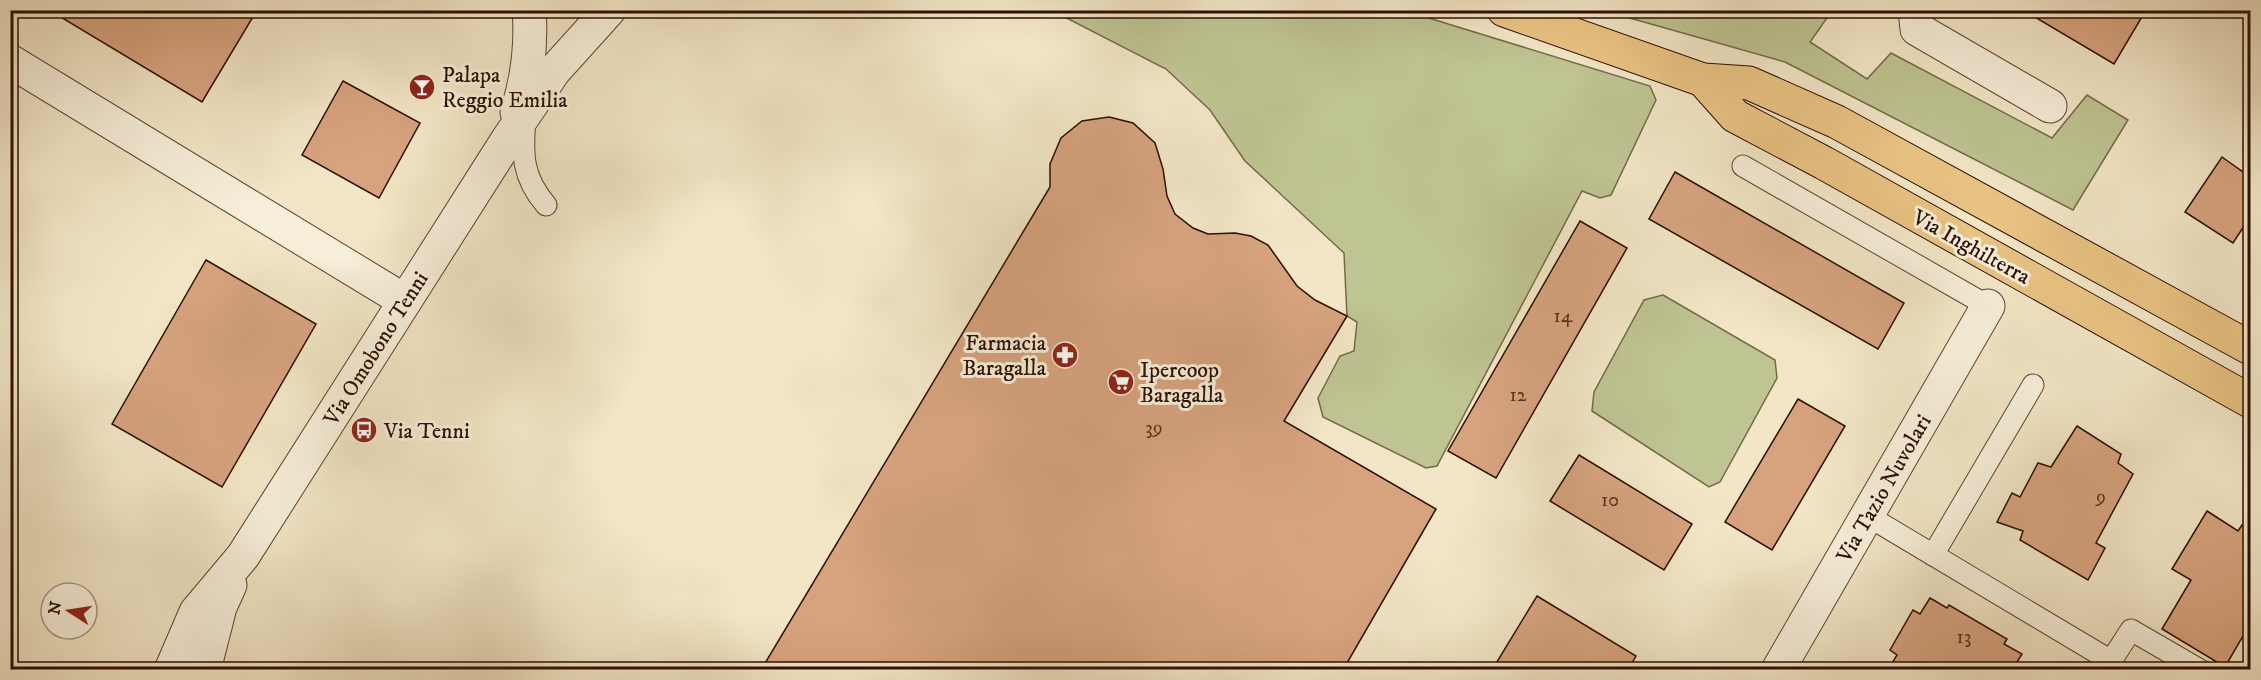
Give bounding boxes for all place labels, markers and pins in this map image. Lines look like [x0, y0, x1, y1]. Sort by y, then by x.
place label: Palapa Reggio Emilia [442, 62, 568, 114]
bar icon: Palapa Reggio Emilia [407, 72, 437, 102]
place label: Farmacia Baragalla [963, 330, 1047, 382]
pharmacy icon: Farmacia Baragalla [1050, 340, 1080, 370]
place label: Ipercoop Baragalla [1140, 357, 1224, 409]
supermarket icon: Ipercoop Baragalla [1106, 367, 1136, 397]
bus stop icon: Via Tenni [349, 415, 379, 445]
place label: Via Tenni [383, 418, 470, 445]

